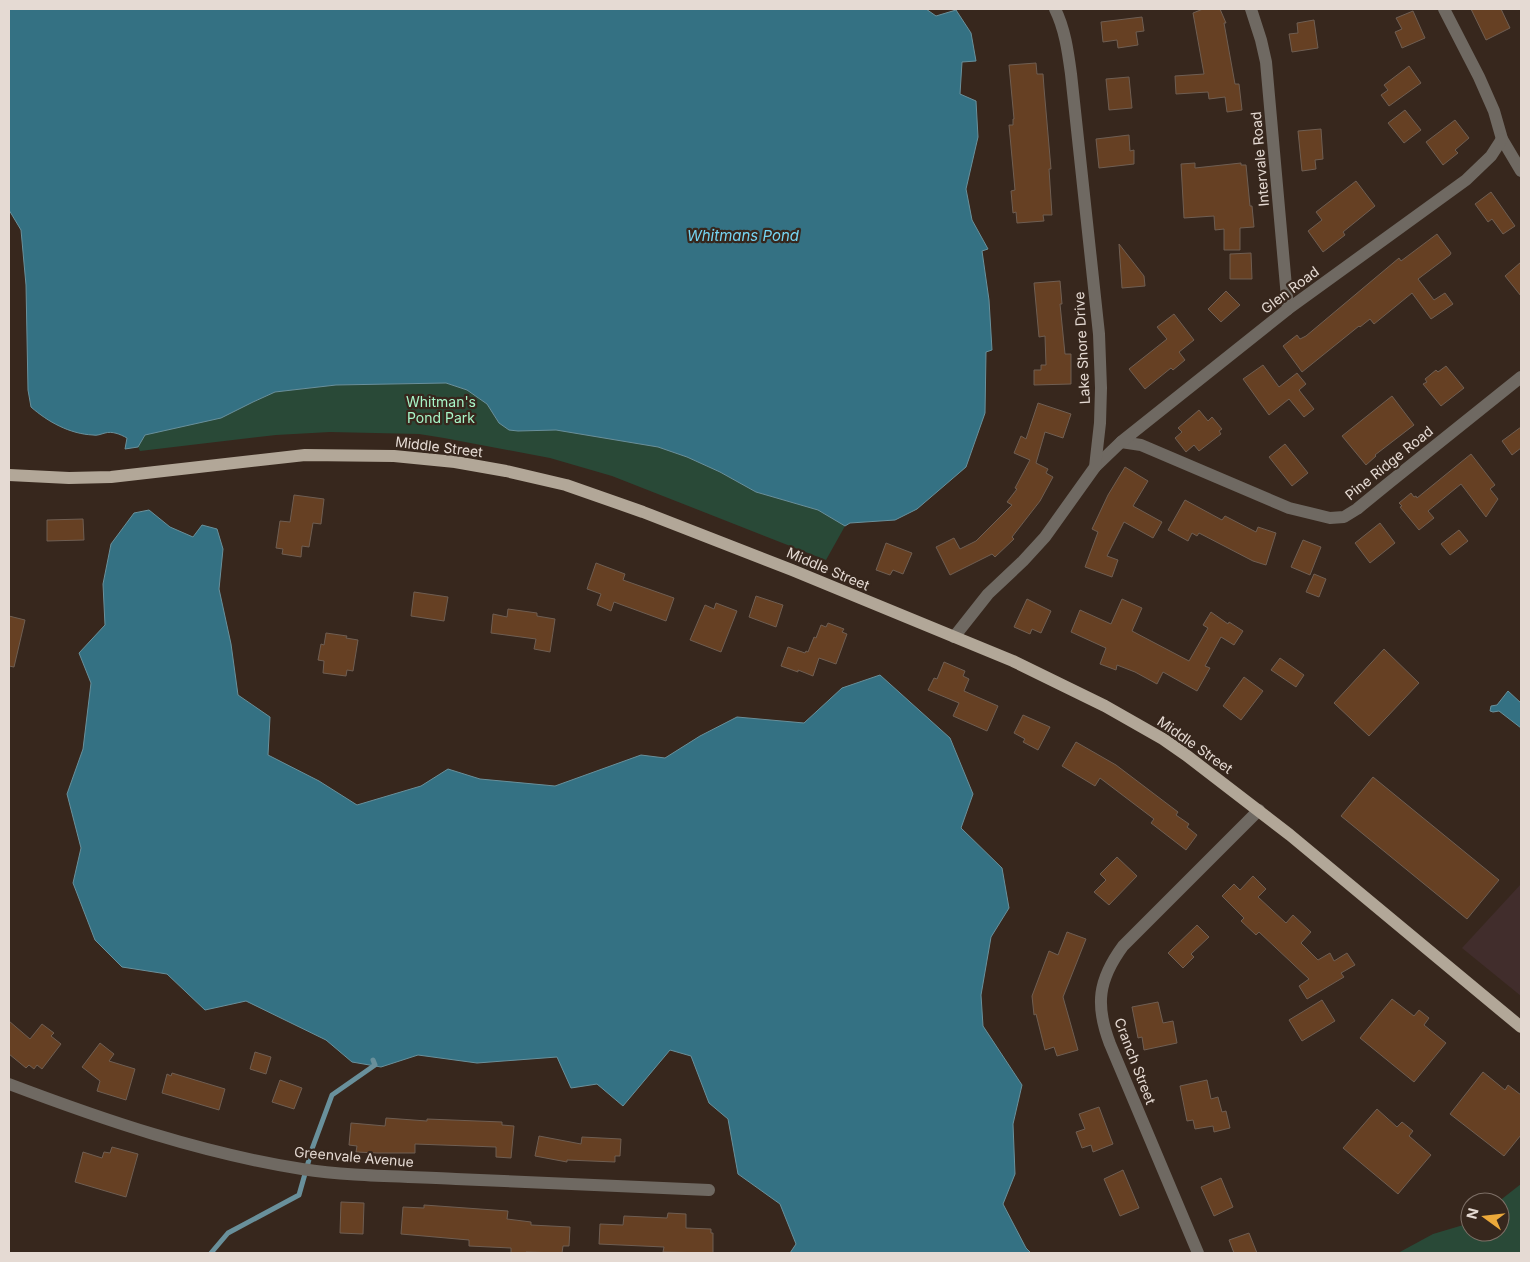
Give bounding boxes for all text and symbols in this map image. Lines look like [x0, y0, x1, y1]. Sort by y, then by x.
street label: Intervale Road [1247, 111, 1272, 207]
water label: Whitmans Pond [687, 226, 800, 245]
street label: Glen Road [1257, 262, 1322, 317]
street label: Lake Shore Drive [1070, 291, 1093, 405]
park label: Whitman's Pond Park [406, 393, 476, 426]
street label: Pine Ridge Road [1341, 422, 1436, 503]
street label: Middle Street [394, 433, 484, 460]
street label: Middle Street [784, 543, 872, 594]
street label: Middle Street [1154, 712, 1237, 777]
street label: Cranch Street [1111, 1015, 1160, 1107]
street label: Greenvale Avenue [293, 1143, 415, 1170]
north arrow [1460, 1192, 1510, 1242]
text: N [1462, 1206, 1482, 1221]

